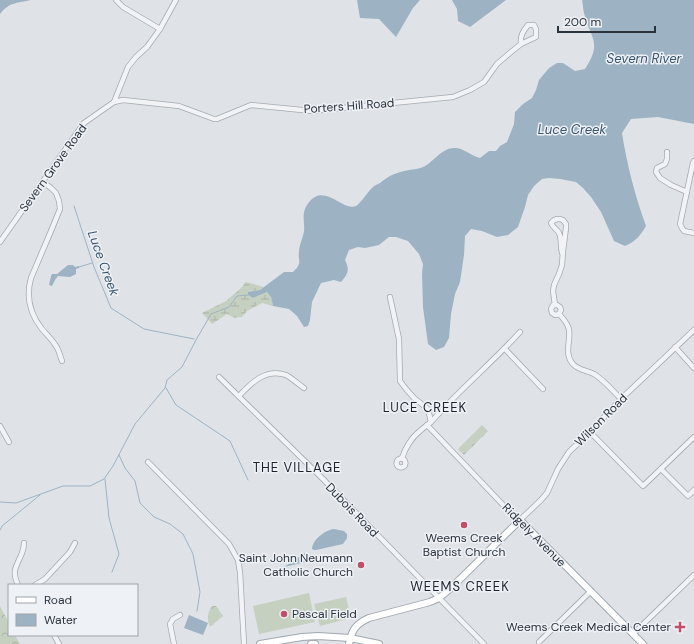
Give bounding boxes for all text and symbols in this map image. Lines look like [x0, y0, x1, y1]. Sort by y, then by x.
scale bar [558, 8, 655, 34]
text: 200 m [564, 14, 601, 30]
water label: Severn River [607, 50, 683, 67]
street label: Porters Hill Road [303, 95, 395, 117]
street label: Severn Grove Road [16, 121, 90, 215]
water label: Luce Creek [538, 121, 607, 138]
water label: Luce Creek [84, 228, 123, 299]
street label: Wilson Road [571, 390, 631, 450]
district label: LUCE CREEK [383, 399, 467, 416]
district label: THE VILLAGE [253, 459, 341, 476]
street label: Dubois Road [322, 479, 382, 541]
street label: Ridgely Avenue [499, 500, 570, 571]
marker: Weems Creek Baptist Church [459, 520, 469, 530]
place label: Weems Creek Baptist Church [423, 530, 505, 560]
place label: Saint John Neumann Catholic Church [239, 550, 353, 580]
marker: Saint John Neumann Catholic Church [356, 560, 366, 570]
district label: WEEMS CREEK [410, 578, 510, 595]
legend [8, 584, 138, 636]
text: Road [44, 592, 72, 608]
place label: Pascal Field [292, 606, 357, 622]
marker: Pascal Field [279, 609, 289, 619]
text: Water [44, 612, 78, 628]
place label: Weems Creek Medical Center [506, 619, 672, 635]
marker: Weems Creek Medical Center [674, 621, 686, 633]

